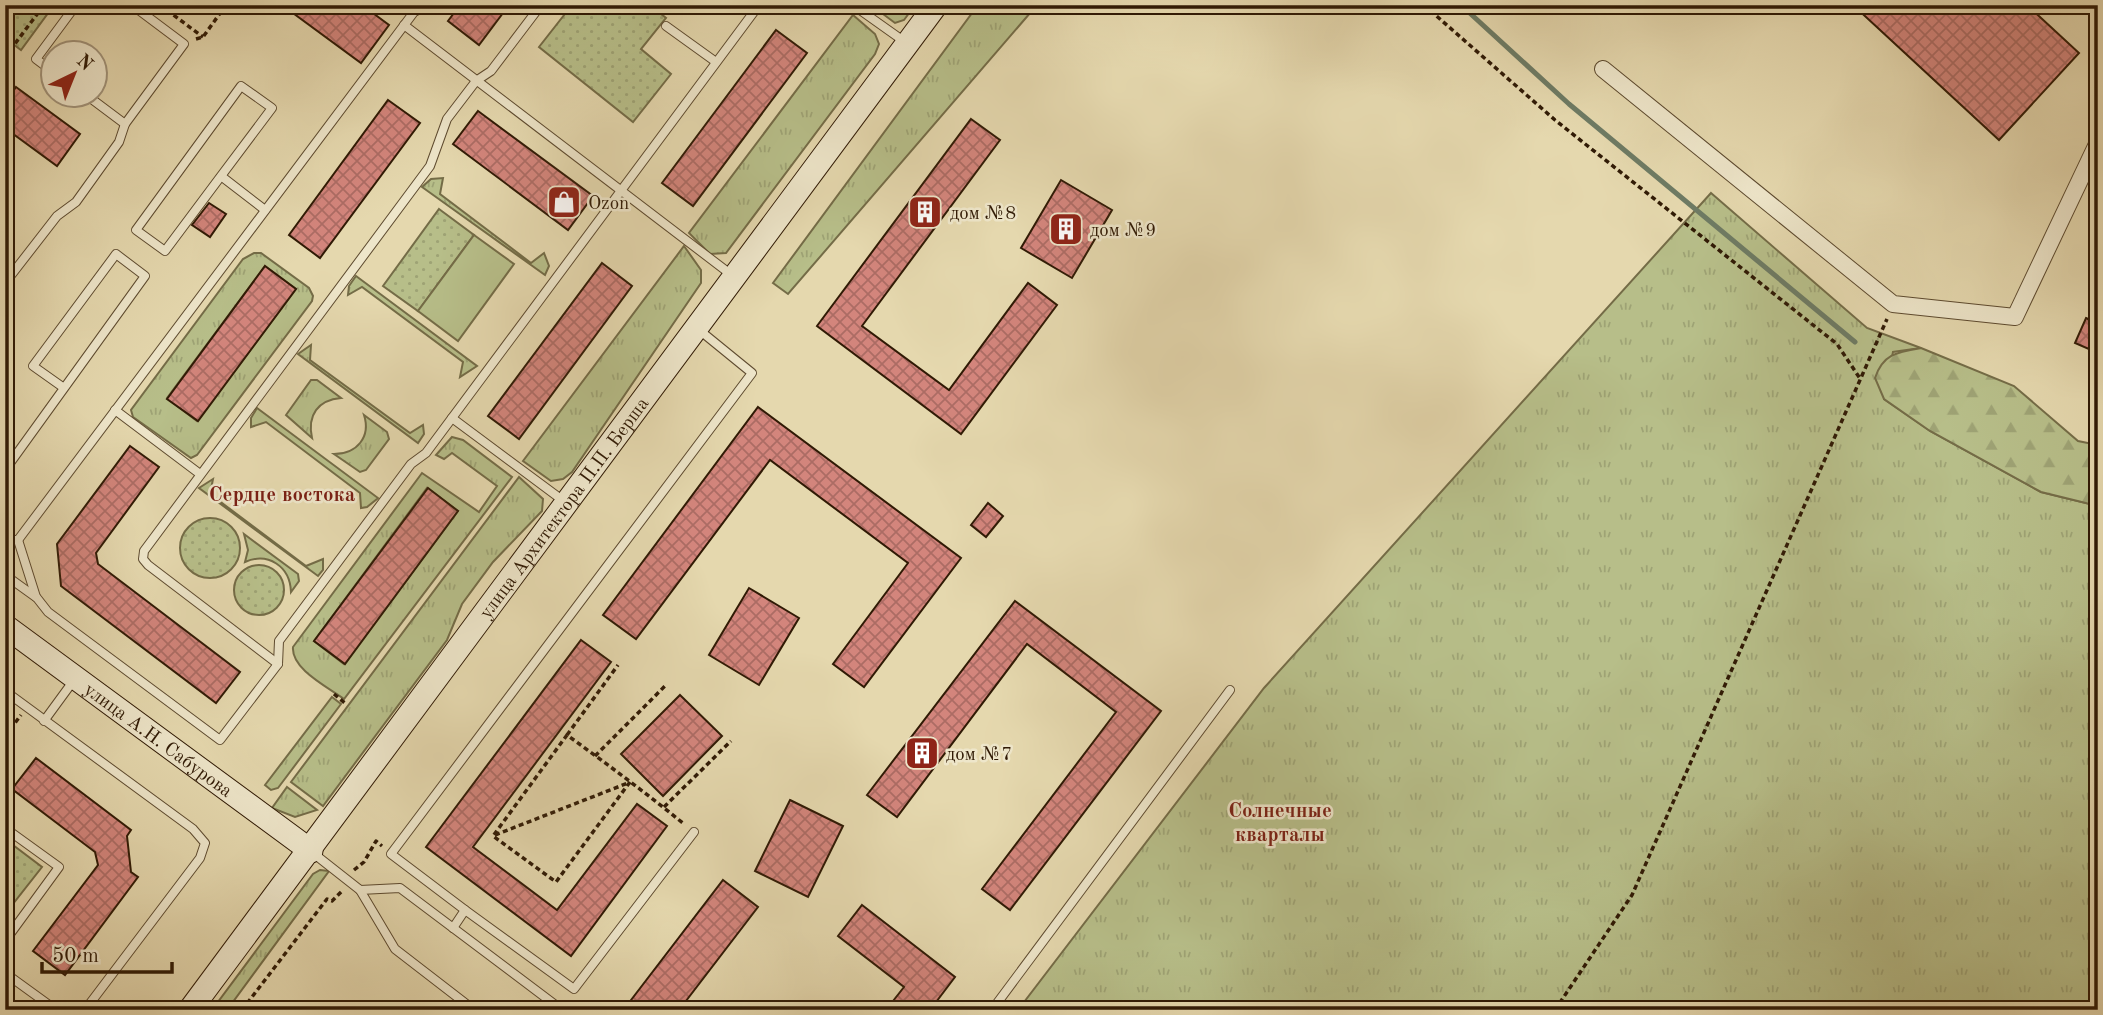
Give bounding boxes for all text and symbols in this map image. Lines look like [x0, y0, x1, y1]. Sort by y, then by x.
north arrow [38, 38, 108, 108]
text: N [72, 51, 96, 76]
shop icon: Ozon [545, 183, 583, 221]
building icon: дом №8 [906, 193, 944, 231]
place label: Ozon [588, 195, 629, 214]
place label: дом №8 [950, 205, 1016, 224]
building icon: дом №9 [1047, 210, 1085, 248]
place label: дом №9 [1090, 222, 1156, 241]
street label: улица Архитектора П.П. Берша [477, 394, 654, 623]
district label: Сердце востока [209, 485, 356, 506]
street label: улица А.Н. Сабурова [80, 681, 236, 802]
building icon: дом №7 [903, 734, 941, 772]
place label: дом №7 [946, 746, 1012, 765]
district label: Солнечные кварталы [1228, 801, 1332, 846]
scale bar [42, 931, 172, 975]
text: 50 m [52, 946, 99, 967]

